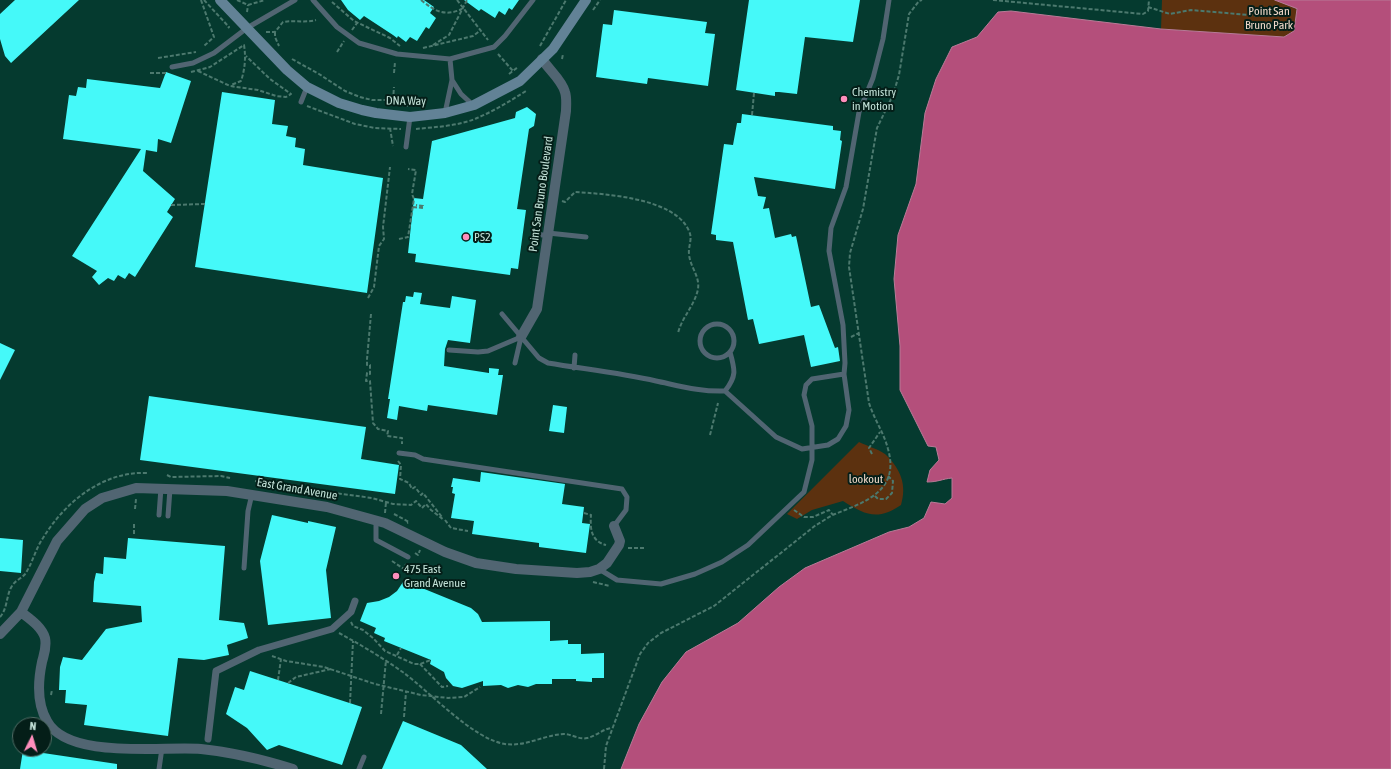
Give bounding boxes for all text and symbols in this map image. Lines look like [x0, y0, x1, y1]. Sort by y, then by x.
park label: Point San Bruno Park [1245, 4, 1293, 32]
place label: Chemistry in Motion [852, 85, 896, 113]
street label: DNA Way [386, 93, 426, 109]
marker: Chemistry in Motion [839, 94, 849, 104]
street label: Point San Bruno Boulevard [526, 135, 556, 253]
place label: PS2 [474, 230, 491, 244]
marker: PS2 [461, 232, 471, 242]
park label: lookout [849, 472, 883, 486]
street label: East Grand Avenue [256, 475, 338, 503]
place label: 475 East Grand Avenue [404, 562, 466, 590]
marker: 475 East Grand Avenue [391, 571, 401, 581]
north arrow [12, 717, 52, 757]
text: N [29, 720, 37, 732]

